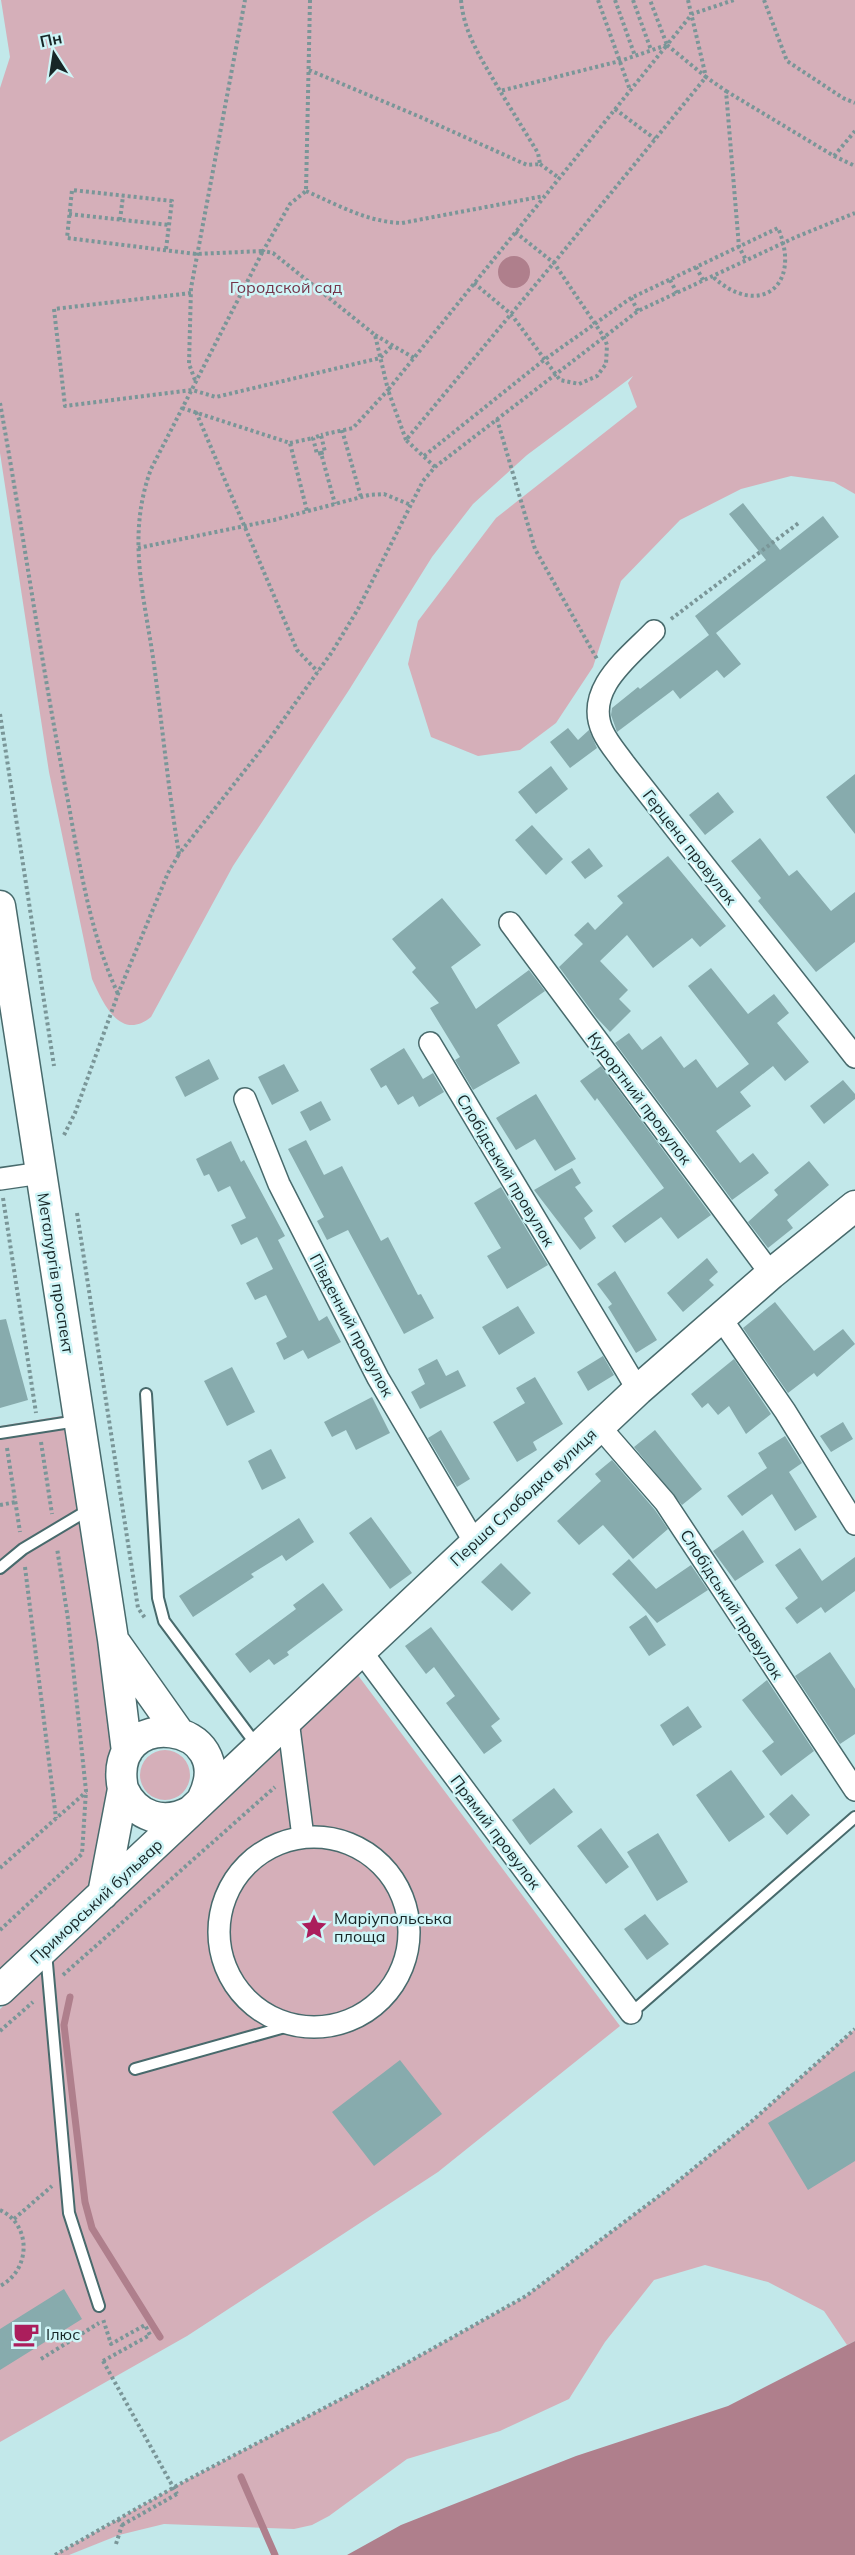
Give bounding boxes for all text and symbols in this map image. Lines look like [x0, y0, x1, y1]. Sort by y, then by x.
north arrow [24, 24, 84, 84]
text: Пн [38, 27, 64, 51]
park label: Городской сад [230, 277, 342, 297]
street label: Герцена провулок [639, 785, 741, 909]
street label: Курортний провулок [584, 1028, 697, 1168]
street label: Слобідський провулок [453, 1090, 560, 1250]
street label: Металургів проспект [33, 1191, 79, 1356]
street label: Південний провулок [306, 1250, 398, 1400]
street label: Перша Слободка вулиця [446, 1424, 600, 1570]
street label: Слобідський провулок [676, 1525, 788, 1683]
street label: Прямий провулок [447, 1771, 546, 1893]
street label: Приморський бульвар [26, 1834, 166, 1968]
place label: Маріупольська площа [334, 1908, 452, 1946]
place icon: Маріупольська площа [299, 1912, 329, 1942]
cafe icon: Ілюс [11, 2319, 41, 2349]
place label: Ілюс [46, 2324, 80, 2344]

